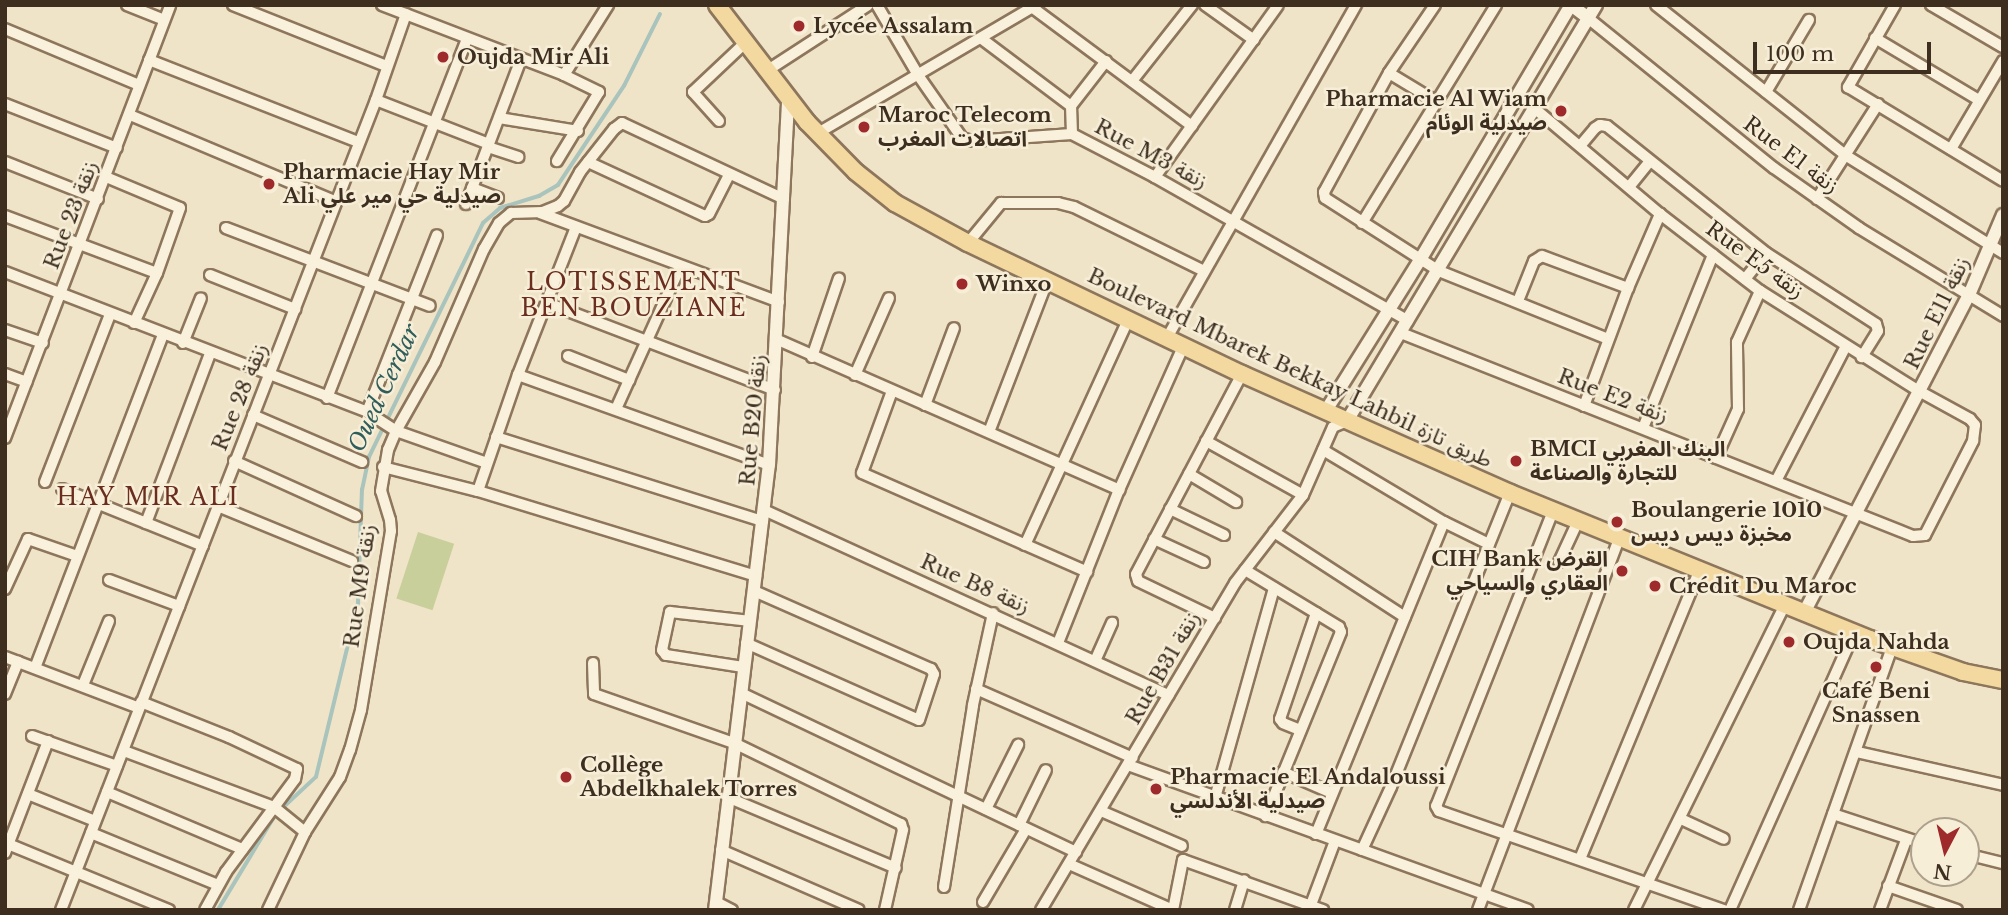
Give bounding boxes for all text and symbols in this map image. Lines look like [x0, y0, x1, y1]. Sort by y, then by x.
place label: Lycée Assalam [813, 13, 974, 39]
marker: Lycée Assalam [791, 18, 807, 34]
scale bar [1756, 28, 1934, 72]
text: 100 m [1766, 41, 1834, 67]
place label: Oujda Mir Ali [457, 44, 611, 70]
marker: Oujda Mir Ali [435, 49, 451, 65]
place label: Pharmacie Al Wiam صيدلية الوئام [1323, 86, 1547, 136]
place label: Maroc Telecom اتصالات المغرب [878, 102, 1052, 152]
marker: Pharmacie Al Wiam صيدلية الوئام [1553, 103, 1569, 119]
street label: Rue E1 زنقة [1738, 111, 1844, 199]
street label: Rue M3 زنقة [1090, 114, 1212, 194]
marker: Maroc Telecom اتصالات المغرب [856, 119, 872, 135]
street label: Rue 23 زنقة [39, 157, 103, 273]
place label: Pharmacie Hay Mir Ali صيدلية حي مير علي [283, 159, 501, 209]
marker: Pharmacie Hay Mir Ali صيدلية حي مير علي [261, 176, 277, 192]
street label: Rue E5 زنقة [1701, 216, 1809, 304]
street label: Rue E11 زنقة [1899, 253, 1975, 373]
street label: Boulevard Mbarek Bekkay Lahbil طريق تازة [1083, 263, 1497, 473]
district label: LOTISSEMENT BEN BOUZIANE [522, 268, 746, 322]
place label: Winxo [976, 271, 1051, 297]
marker: Winxo [954, 276, 970, 292]
water label: Oued Cerdar [342, 320, 426, 456]
street label: Rue 28 زنقة [207, 340, 273, 454]
street label: Rue B20 زنقة [735, 353, 771, 487]
street label: Rue E2 زنقة [1554, 363, 1672, 429]
place label: BMCI البنك المغربي للتجارة والصناعة [1530, 436, 1726, 486]
marker: BMCI البنك المغربي للتجارة والصناعة [1508, 453, 1524, 469]
district label: HAY MIR ALI [56, 483, 240, 511]
place label: Boulangerie 1010 مخبزة ديس ديس [1631, 497, 1822, 547]
marker: Boulangerie 1010 مخبزة ديس ديس [1609, 514, 1625, 530]
street label: Rue M9 زنقة [339, 523, 381, 649]
place label: CIH Bank القرض العقاري والسياحي [1431, 546, 1608, 596]
street label: Rue B8 زنقة [916, 549, 1034, 619]
marker: CIH Bank القرض العقاري والسياحي [1614, 563, 1630, 579]
place label: Crédit Du Maroc [1669, 573, 1857, 599]
marker: Crédit Du Maroc [1647, 578, 1663, 594]
street label: Rue B31 زنقة [1120, 607, 1206, 729]
place label: Oujda Nahda [1803, 629, 1950, 655]
marker: Oujda Nahda [1781, 634, 1797, 650]
marker: Café Beni Snassen [1868, 659, 1884, 675]
place label: Café Beni Snassen [1822, 678, 1930, 728]
place label: Collège Abdelkhalek Torres [580, 752, 798, 802]
place label: Pharmacie El Andaloussi صيدلية الأندلسي [1170, 764, 1446, 814]
marker: Collège Abdelkhalek Torres [558, 769, 574, 785]
marker: Pharmacie El Andaloussi صيدلية الأندلسي [1148, 781, 1164, 797]
north arrow [1910, 817, 1980, 887]
text: N [1932, 859, 1953, 884]

